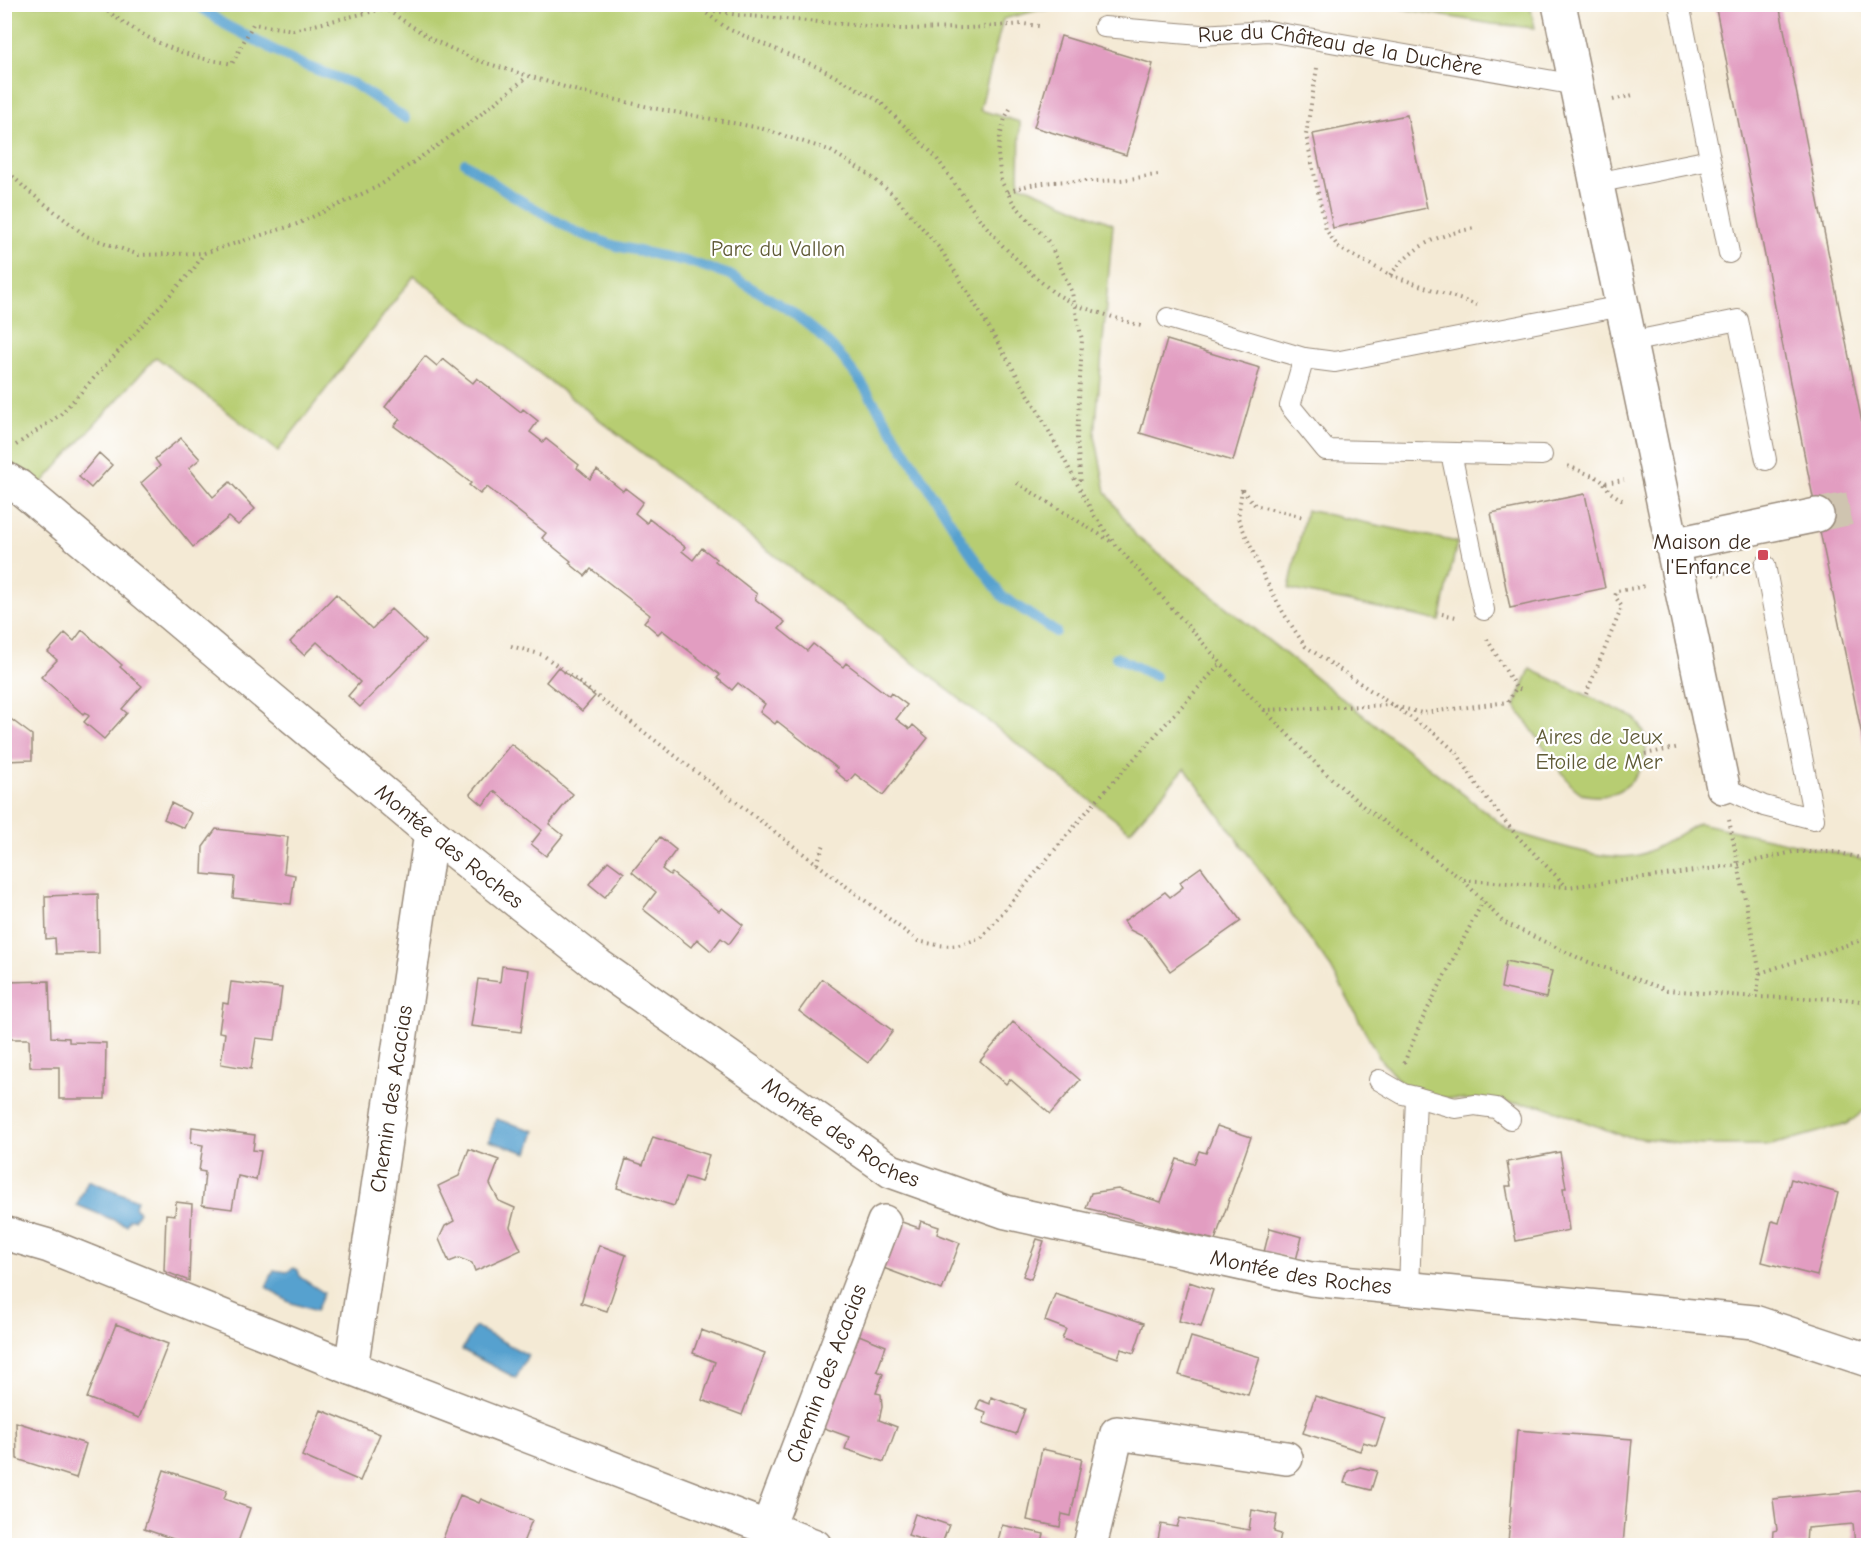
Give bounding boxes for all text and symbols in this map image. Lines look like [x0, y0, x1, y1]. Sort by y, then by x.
street label: Rue du Château de la Duchère [1197, 18, 1484, 81]
park label: Parc du Vallon [711, 236, 845, 262]
place label: Maison de l'Enfance [1653, 529, 1751, 580]
marker: Maison de l'Enfance [1756, 548, 1770, 562]
park label: Aires de Jeux Etoile de Mer [1536, 724, 1663, 775]
street label: Montée des Roches [370, 778, 529, 914]
street label: Chemin des Acacias [364, 1004, 418, 1194]
street label: Montée des Roches [757, 1072, 923, 1193]
street label: Montée des Roches [1208, 1244, 1393, 1300]
street label: Chemin des Acacias [781, 1281, 872, 1467]

